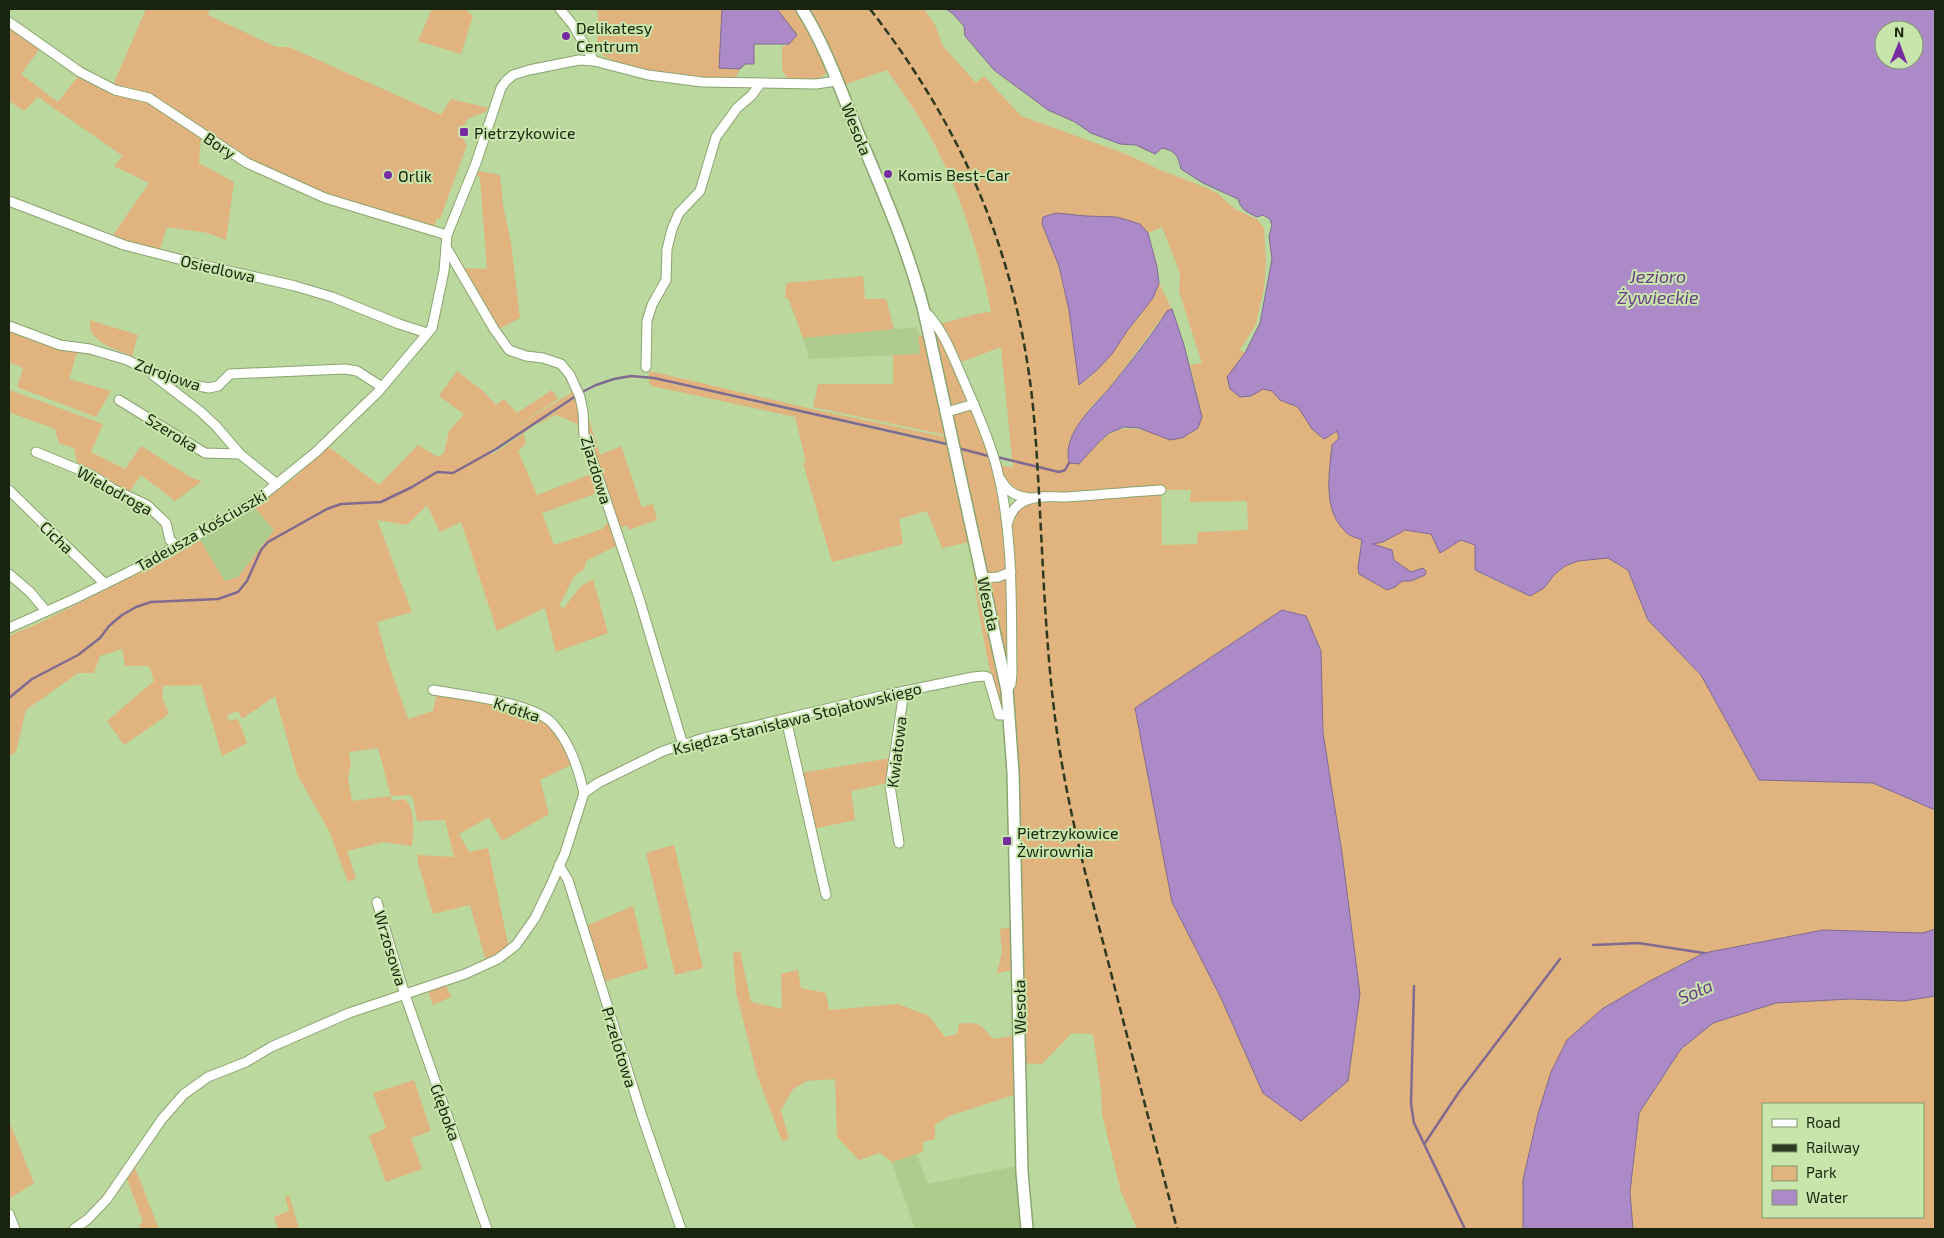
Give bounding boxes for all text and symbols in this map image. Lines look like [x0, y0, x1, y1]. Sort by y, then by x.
place label: Delikatesy Centrum [576, 18, 653, 55]
north arrow [1874, 20, 1924, 70]
text: N [1894, 23, 1904, 40]
marker: Delikatesy Centrum [560, 30, 572, 42]
street label: Wesoła [838, 100, 876, 158]
place label: Pietrzykowice [474, 123, 576, 142]
marker: Pietrzykowice [458, 126, 470, 138]
street label: Bory [201, 128, 240, 163]
place label: Komis Best-Car [898, 165, 1011, 184]
place label: Orlik [398, 166, 432, 185]
marker: Komis Best-Car [882, 168, 894, 180]
marker: Orlik [382, 169, 394, 181]
street label: Osiedlowa [179, 250, 257, 286]
water label: Jezioro Żywieckie [1617, 265, 1699, 308]
street label: Zdrojowa [132, 354, 203, 395]
street label: Szeroka [142, 409, 202, 455]
street label: Zjazdowa [577, 434, 616, 507]
street label: Wielodroga [74, 461, 156, 519]
street label: Tadeusza Kościuszki [132, 485, 270, 575]
street label: Cicha [36, 517, 78, 557]
street label: Wesoła [974, 575, 1004, 633]
street label: Księdza Stanisława Stojałowskiego [671, 678, 924, 759]
street label: Krótka [491, 693, 543, 725]
street label: Kwiatowa [882, 715, 910, 789]
place label: Pietrzykowice Żwirownia [1017, 823, 1119, 860]
marker: Pietrzykowice Żwirownia [1001, 835, 1013, 847]
street label: Wrzosowa [371, 908, 411, 988]
water label: Soła [1674, 974, 1716, 1008]
street label: Wesoła [1009, 979, 1029, 1035]
street label: Przelotowa [599, 1004, 641, 1090]
street label: Głęboka [427, 1081, 465, 1143]
legend [1762, 1103, 1924, 1218]
text: Road [1806, 1113, 1841, 1131]
text: Railway [1806, 1138, 1860, 1156]
text: Park [1806, 1163, 1837, 1181]
text: Water [1806, 1188, 1848, 1206]

